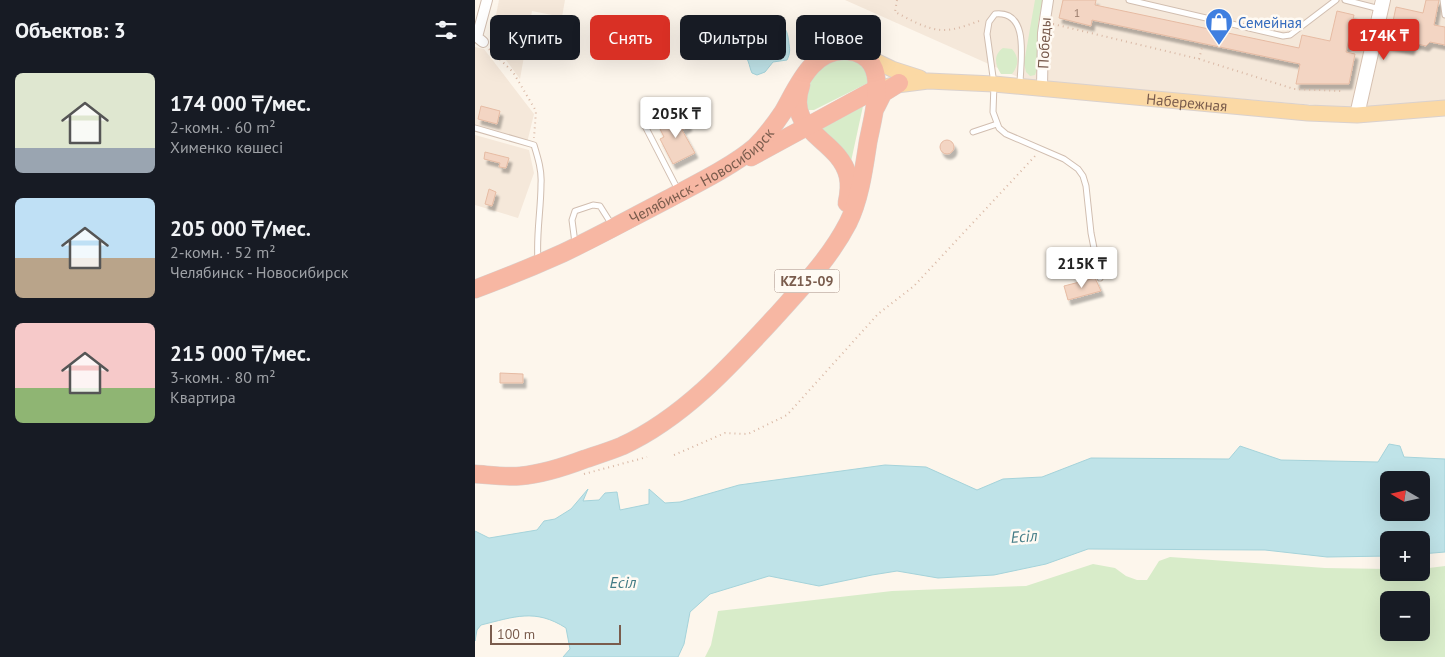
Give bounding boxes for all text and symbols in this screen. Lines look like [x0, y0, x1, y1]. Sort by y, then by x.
house number: 1 [1074, 5, 1080, 20]
shop icon: Семейная [1204, 7, 1234, 46]
place label: Семейная [1238, 13, 1302, 32]
chip: Купить [490, 15, 580, 60]
chip: Снять [590, 15, 670, 60]
chip: Фильтры [680, 15, 786, 60]
chip: Новое [796, 15, 881, 60]
icon: filters [432, 16, 460, 44]
text: Объектов: 3 [15, 17, 126, 44]
street label: Победы [1033, 17, 1055, 69]
pin: 174K ₸ [1343, 18, 1425, 61]
text: 174K ₸ [1359, 25, 1409, 45]
street label: Набережная [1145, 89, 1228, 115]
text: 174 000 ₸/мес. [170, 90, 311, 117]
icon: home [55, 93, 115, 153]
pin: 205K ₸ [635, 96, 717, 139]
text: 205K ₸ [651, 103, 701, 123]
text: 2-комн. · 60 m² [170, 117, 276, 137]
street label: Челябинск - Новосибирск [626, 123, 778, 227]
text: Хименко көшесі [170, 137, 283, 157]
text: 205 000 ₸/мес. [170, 215, 311, 242]
icon: home [55, 218, 115, 278]
text: 2-комн. · 52 m² [170, 242, 276, 262]
pin: 215K ₸ [1041, 246, 1123, 289]
text: 215K ₸ [1057, 253, 1107, 273]
text: Челябинск - Новосибирск [170, 262, 348, 282]
road number: KZ15-09 [775, 270, 839, 292]
text: 215 000 ₸/мес. [170, 340, 311, 367]
icon: home [55, 343, 115, 403]
text: 3-комн. · 80 m² [170, 367, 276, 387]
text: Квартира [170, 387, 236, 407]
north arrow [1380, 471, 1430, 521]
map controls [1380, 471, 1430, 641]
water label: Есіл [1010, 525, 1038, 547]
button: + [1380, 531, 1430, 581]
water label: Есіл [610, 572, 637, 592]
button: − [1380, 591, 1430, 641]
scale bar [490, 622, 621, 645]
text: 100 m [497, 625, 535, 643]

